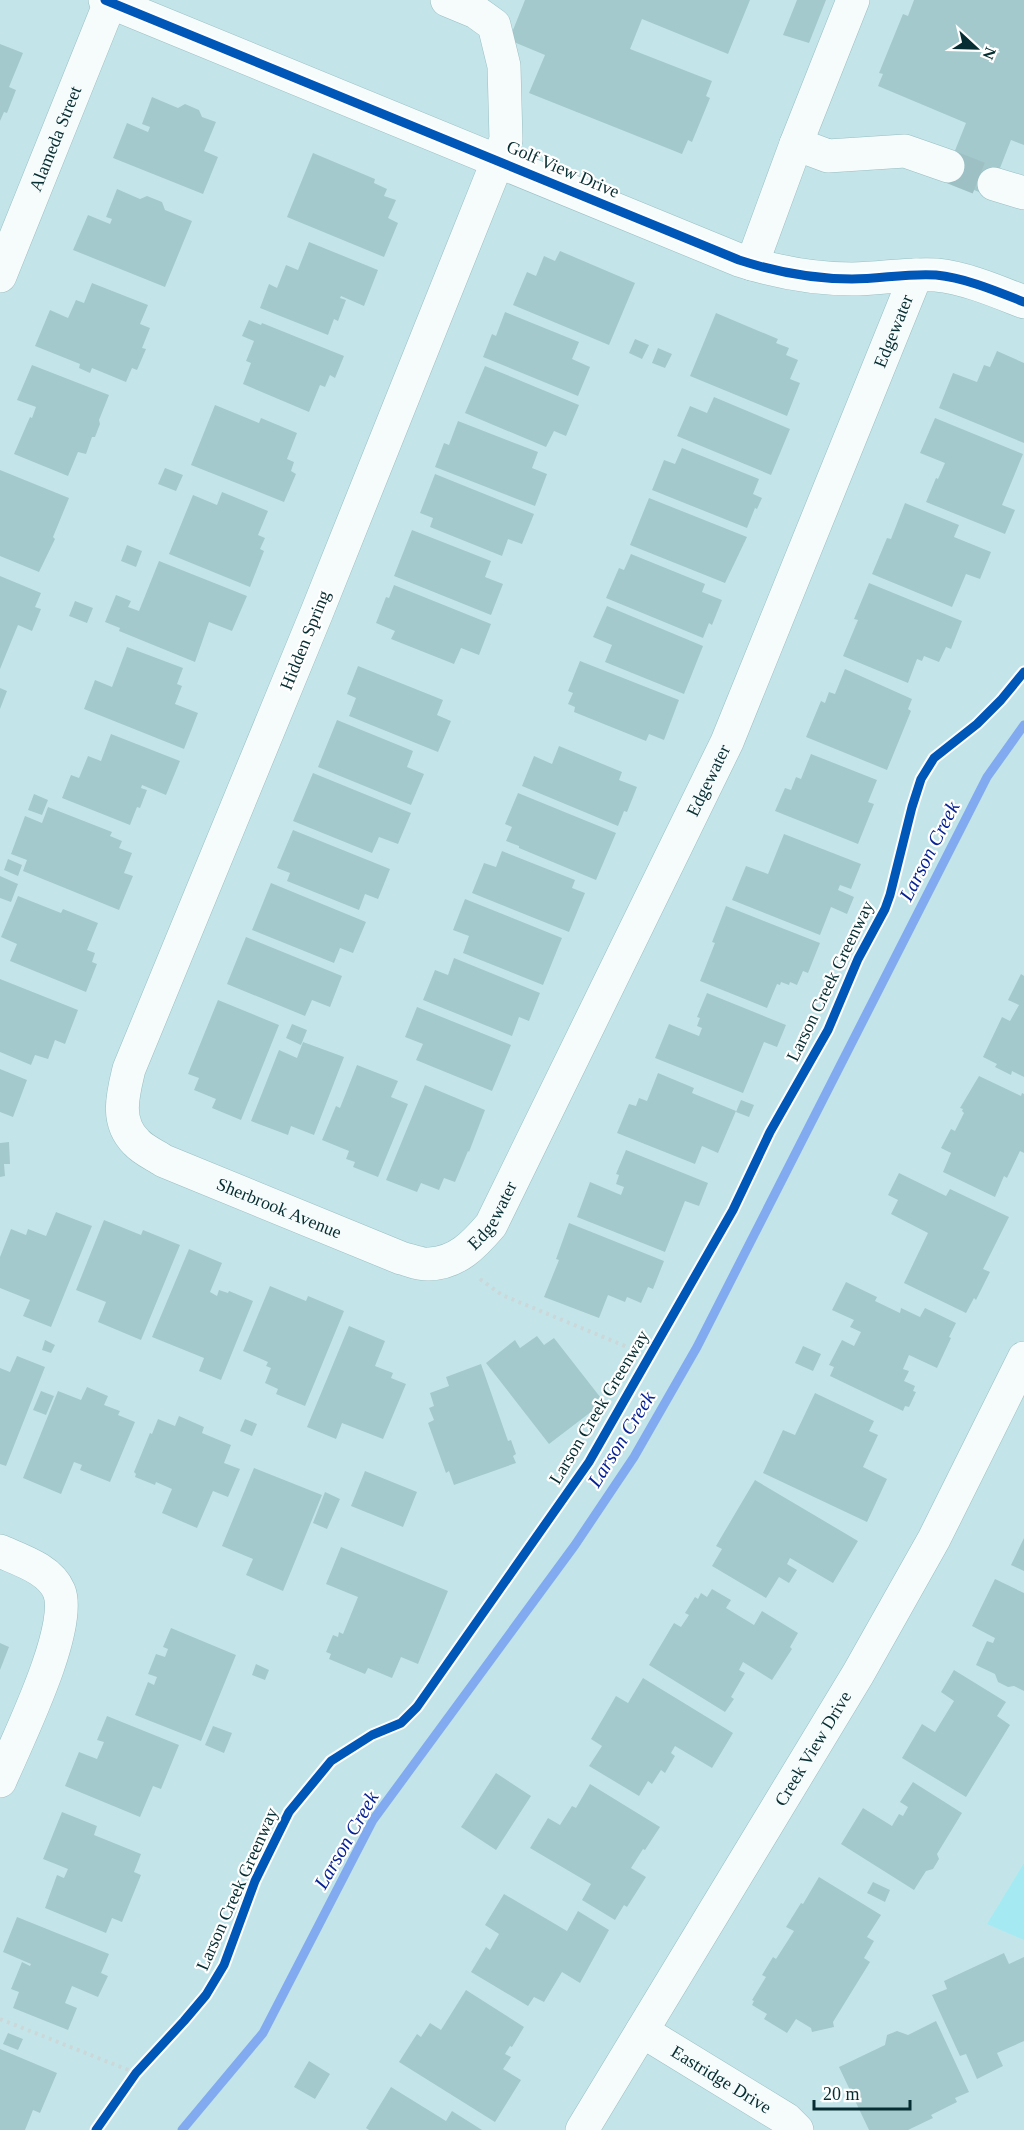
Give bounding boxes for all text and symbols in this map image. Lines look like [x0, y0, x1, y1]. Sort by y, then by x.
north arrow [946, 18, 1006, 78]
text: N [979, 45, 999, 62]
street label: Alameda Street [25, 83, 85, 194]
street label: Golf View Drive [504, 136, 622, 202]
street label: Edgewater [870, 292, 917, 371]
street label: Hidden Spring [276, 587, 334, 693]
street label: Edgewater [682, 741, 734, 819]
water label: Larson Creek [894, 797, 964, 905]
street label: Larson Creek Greenway [782, 898, 878, 1064]
street label: Sherbrook Avenue [214, 1174, 345, 1243]
street label: Edgewater [464, 1178, 521, 1254]
street label: Larson Creek Greenway [544, 1326, 654, 1488]
water label: Larson Creek [582, 1387, 660, 1491]
street label: Creek View Drive [771, 1687, 855, 1810]
water label: Larson Creek [309, 1786, 383, 1893]
street label: Larson Creek Greenway [192, 1805, 282, 1973]
street label: Eastridge Drive [668, 2041, 775, 2118]
scale bar [814, 2073, 910, 2111]
text: 20 m [823, 2084, 860, 2104]

